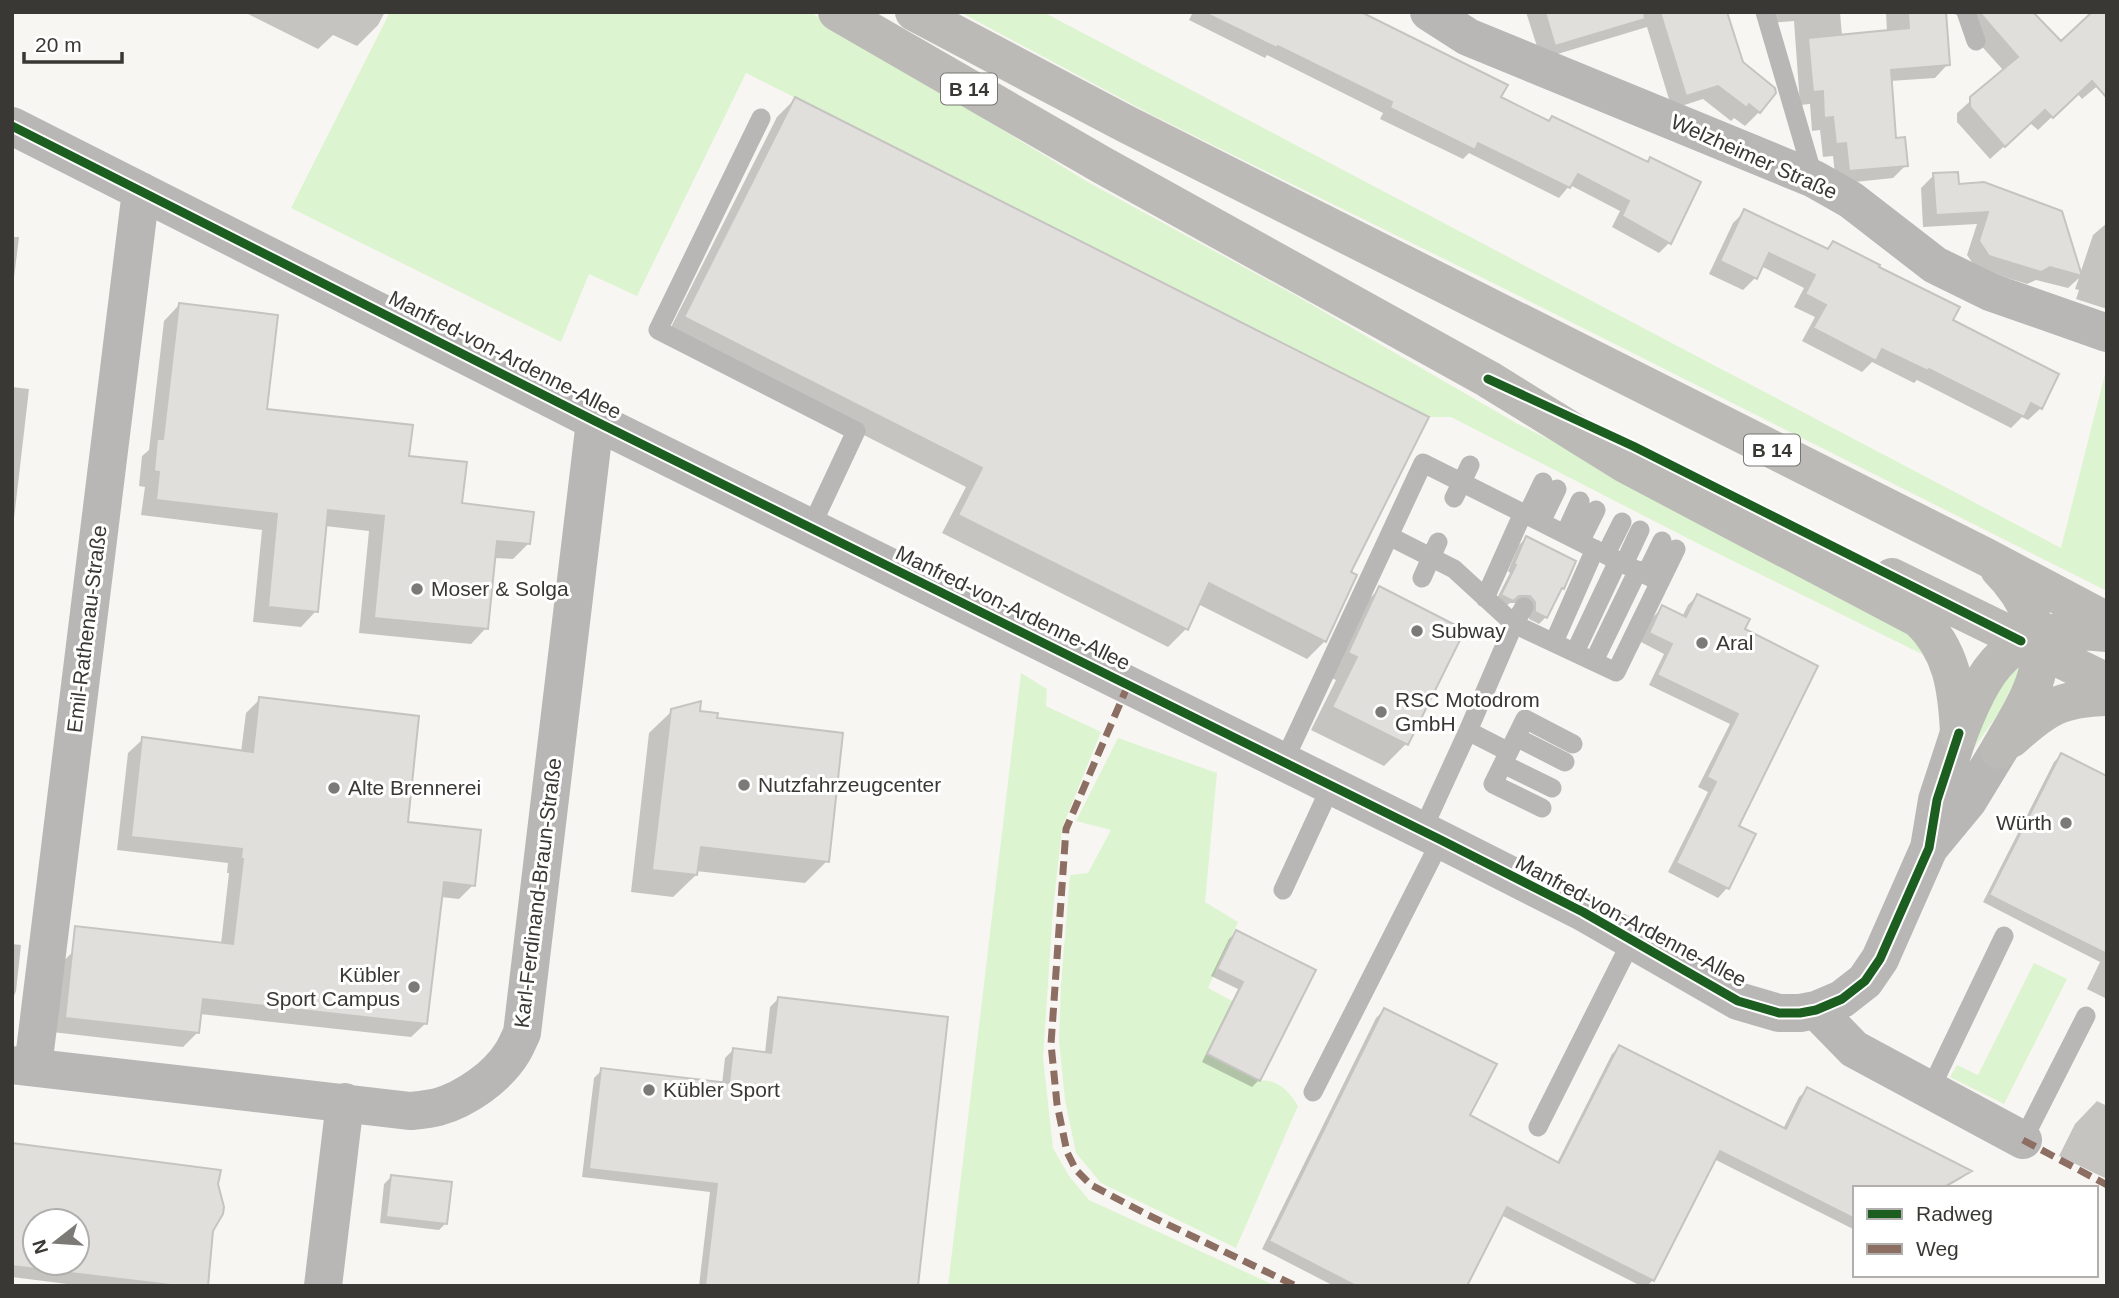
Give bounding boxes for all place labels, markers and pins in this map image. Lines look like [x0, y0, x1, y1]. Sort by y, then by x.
place label: Moser & Solga [431, 577, 569, 600]
marker: Moser & Solga [409, 581, 425, 597]
place label: Subway [1431, 619, 1506, 642]
marker: Subway [1409, 623, 1425, 639]
place label: Aral [1716, 631, 1753, 654]
marker: Aral [1694, 635, 1710, 651]
place label: RSC Motodrom GmbH [1395, 688, 1540, 735]
marker: RSC Motodrom GmbH [1373, 704, 1389, 720]
place label: Nutzfahrzeugcenter [758, 773, 941, 796]
place label: Alte Brennerei [348, 776, 481, 799]
marker: Nutzfahrzeugcenter [736, 777, 752, 793]
marker: Alte Brennerei [326, 780, 342, 796]
place label: Würth [1996, 811, 2052, 834]
marker: Würth [2058, 815, 2074, 831]
place label: Kübler Sport Campus [266, 963, 400, 1010]
marker: Kübler Sport Campus [406, 979, 422, 995]
place label: Kübler Sport [663, 1078, 780, 1101]
marker: Kübler Sport [641, 1082, 657, 1098]

